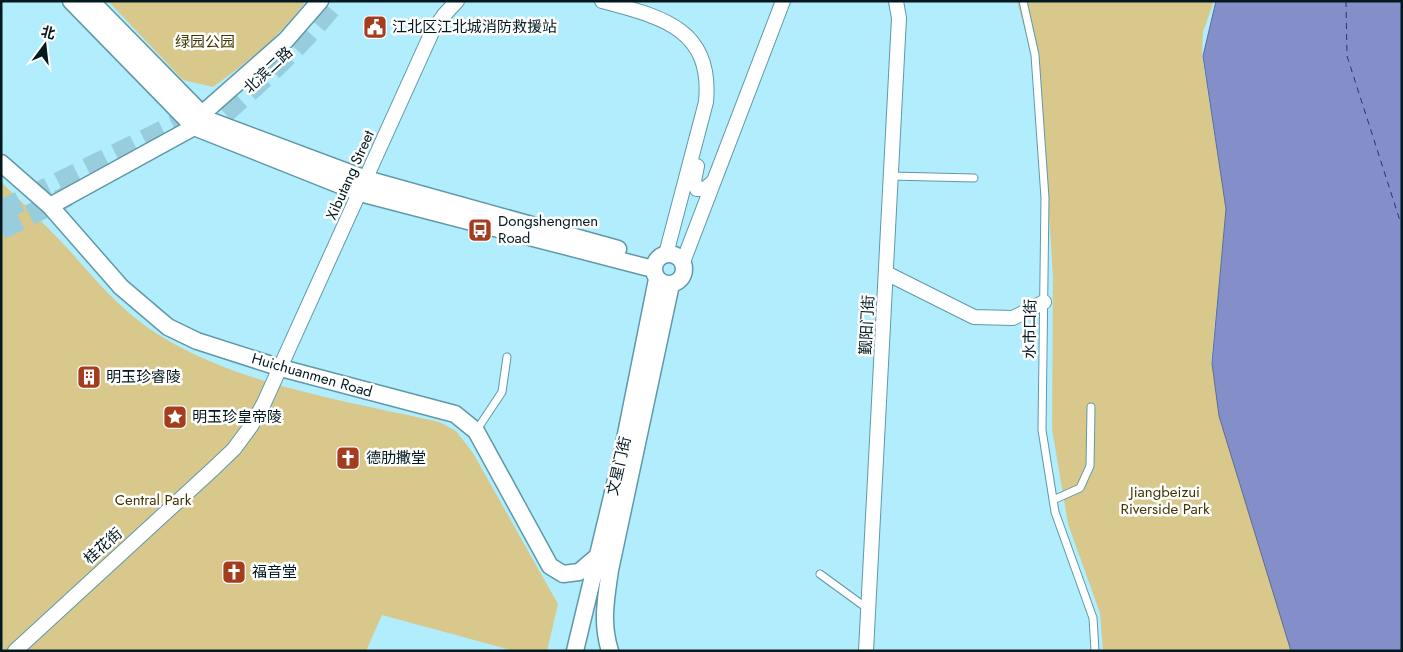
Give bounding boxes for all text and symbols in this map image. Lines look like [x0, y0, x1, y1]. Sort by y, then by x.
public building icon: 江北区江北城消防救援站 [362, 14, 388, 40]
place label: 江北区江北城消防救援站 [392, 16, 557, 38]
north arrow [20, 20, 70, 70]
text: 北 [39, 21, 58, 44]
park label: 绿园公园 [175, 31, 235, 53]
street label: 北滨二路 [239, 41, 297, 99]
street label: Xibutang Street [320, 126, 380, 223]
place label: Dongshengmen Road [498, 210, 598, 249]
bus stop icon: Dongshengmen Road [467, 217, 493, 243]
street label: 觐阳门街 [854, 294, 880, 356]
street label: 水市口街 [1018, 299, 1042, 359]
street label: Huichuanmen Road [249, 347, 375, 403]
building icon: 明玉珍睿陵 [76, 364, 102, 390]
place label: 明玉珍睿陵 [106, 366, 181, 388]
place icon: 明玉珍皇帝陵 [162, 404, 188, 430]
place label: 明玉珍皇帝陵 [192, 406, 282, 428]
street label: 文星门街 [602, 434, 636, 498]
church icon: 德肋撒堂 [335, 445, 361, 471]
place label: 德肋撒堂 [366, 447, 426, 469]
park label: Jiangbeizui Riverside Park [1121, 481, 1210, 520]
park label: Central Park [115, 489, 192, 511]
street label: 桂花街 [79, 523, 127, 569]
church icon: 福音堂 [221, 559, 247, 585]
place label: 福音堂 [252, 561, 297, 583]

